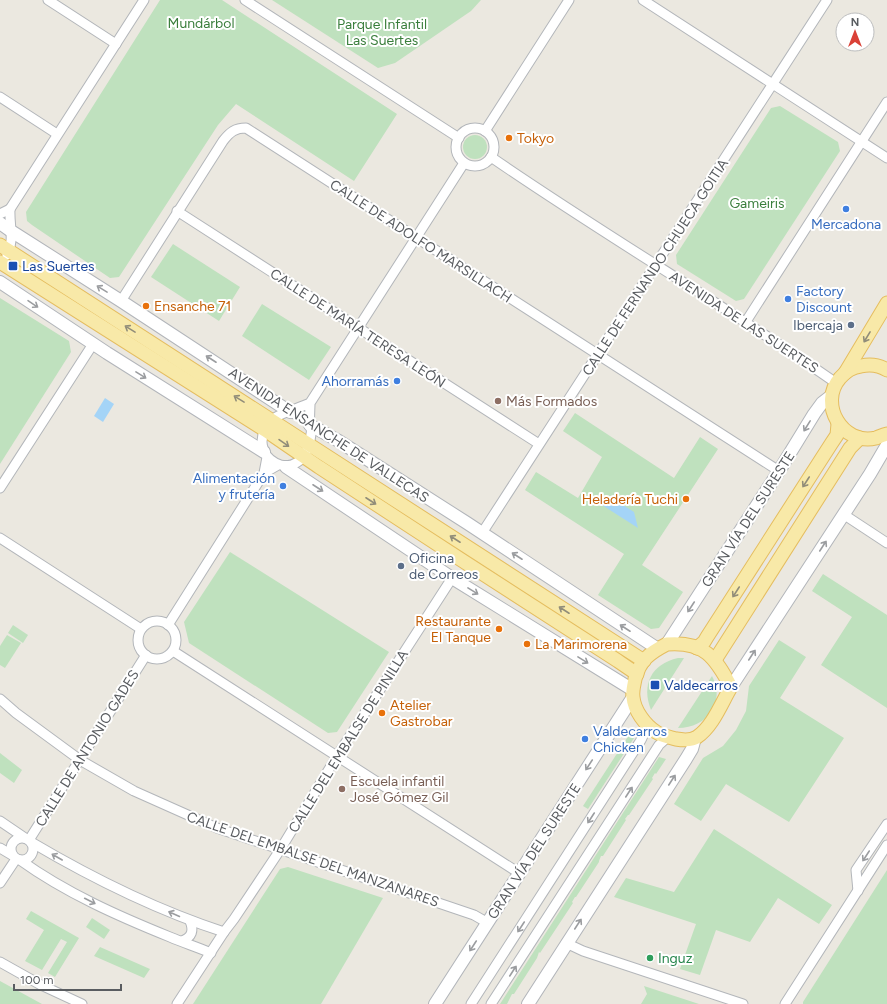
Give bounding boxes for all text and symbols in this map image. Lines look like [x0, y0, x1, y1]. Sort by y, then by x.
north arrow [835, 12, 875, 52]
park label: Mundárbol [168, 15, 234, 32]
park label: Parque Infantil Las Suertes [337, 16, 427, 49]
text: N [851, 16, 859, 29]
place label: Tokyo [517, 130, 554, 147]
marker: Tokyo [504, 133, 514, 143]
street label: CALLE DE FERNANDO CHUECA GOITIA [579, 155, 732, 379]
street label: CALLE DE ADOLFO MARSILLACH [327, 176, 515, 307]
park label: Gameiris [729, 195, 785, 212]
marker: Mercadona [841, 204, 851, 214]
place label: Mercadona [811, 216, 881, 233]
place label: Las Suertes [22, 258, 95, 275]
marker: Las Suertes [7, 260, 19, 272]
street label: CALLE DE MARÍA TERESA LEÓN [267, 265, 449, 392]
street label: AVENIDA DE LAS SUERTES [666, 268, 821, 377]
place label: Factory Discount [796, 283, 852, 316]
one-way arrow [96, 284, 108, 292]
marker: Factory Discount [783, 294, 793, 304]
place label: Ensanche 71 [154, 298, 231, 315]
one-way arrow [27, 299, 38, 308]
marker: Ensanche 71 [141, 301, 151, 311]
place label: Ibercaja [793, 317, 843, 334]
marker: Ibercaja [846, 320, 856, 330]
one-way arrow [124, 325, 135, 334]
one-way arrow [863, 331, 871, 342]
one-way arrow [206, 355, 217, 363]
street label: AVENIDA ENSANCHE DE VALLECAS [225, 364, 432, 507]
one-way arrow [135, 371, 146, 379]
place label: Ahorramás [321, 373, 389, 390]
marker: Ahorramás [392, 376, 402, 386]
place label: Más Formados [506, 393, 597, 410]
one-way arrow [234, 395, 245, 403]
marker: Más Formados [493, 396, 503, 406]
one-way arrow [802, 420, 810, 432]
one-way arrow [279, 439, 290, 447]
street label: GRAN VÍA DEL SURESTE [698, 448, 799, 590]
place label: Alimentación y frutería [193, 470, 275, 503]
one-way arrow [802, 476, 810, 488]
marker: Alimentación y frutería [278, 481, 288, 491]
one-way arrow [312, 484, 323, 492]
place label: Heladería Tuchi [582, 491, 678, 508]
marker: Heladería Tuchi [681, 494, 691, 504]
one-way arrow [365, 497, 376, 505]
one-way arrow [450, 535, 461, 543]
one-way arrow [819, 540, 827, 551]
place label: Oficina de Correos [409, 550, 478, 583]
one-way arrow [512, 552, 523, 560]
marker: Oficina de Correos [396, 561, 406, 571]
one-way arrow [732, 586, 740, 597]
one-way arrow [467, 587, 479, 595]
one-way arrow [687, 601, 695, 612]
one-way arrow [559, 606, 570, 614]
place label: Restaurante El Tanque [415, 613, 491, 646]
marker: Restaurante El Tanque [494, 624, 504, 634]
one-way arrow [620, 624, 631, 632]
place label: La Marimorena [535, 636, 627, 653]
marker: La Marimorena [522, 639, 532, 649]
street label: CALLE DEL EMBALSE DE PINILLA [285, 646, 412, 836]
one-way arrow [748, 649, 756, 660]
one-way arrow [577, 656, 588, 664]
street label: CALLE DE ANTONIO GADES [32, 667, 143, 830]
place label: Valdecarros [664, 677, 738, 694]
marker: Valdecarros [649, 679, 661, 691]
place label: Atelier Gastrobar [390, 697, 453, 730]
marker: Atelier Gastrobar [377, 708, 387, 718]
place label: Valdecarros Chicken [593, 723, 667, 756]
marker: Valdecarros Chicken [580, 734, 590, 744]
one-way arrow [585, 760, 593, 771]
place label: Escuela infantil José Gómez Gil [350, 773, 449, 806]
one-way arrow [669, 774, 677, 786]
street label: GRAN VÍA DEL SURESTE [484, 780, 585, 922]
marker: Escuela infantil José Gómez Gil [337, 784, 347, 794]
one-way arrow [625, 786, 633, 797]
street label: CALLE DEL EMBALSE DEL MANZANARES [185, 808, 441, 911]
one-way arrow [587, 812, 595, 824]
one-way arrow [862, 850, 870, 861]
one-way arrow [51, 853, 63, 861]
one-way arrow [83, 898, 95, 905]
one-way arrow [168, 910, 180, 917]
one-way arrow [575, 918, 583, 930]
one-way arrow [517, 921, 525, 932]
one-way arrow [469, 940, 477, 951]
place label: Inguz [658, 950, 693, 967]
marker: Inguz [645, 953, 655, 963]
one-way arrow [509, 965, 517, 977]
scale bar [14, 966, 121, 992]
text: 100 m [20, 973, 54, 987]

